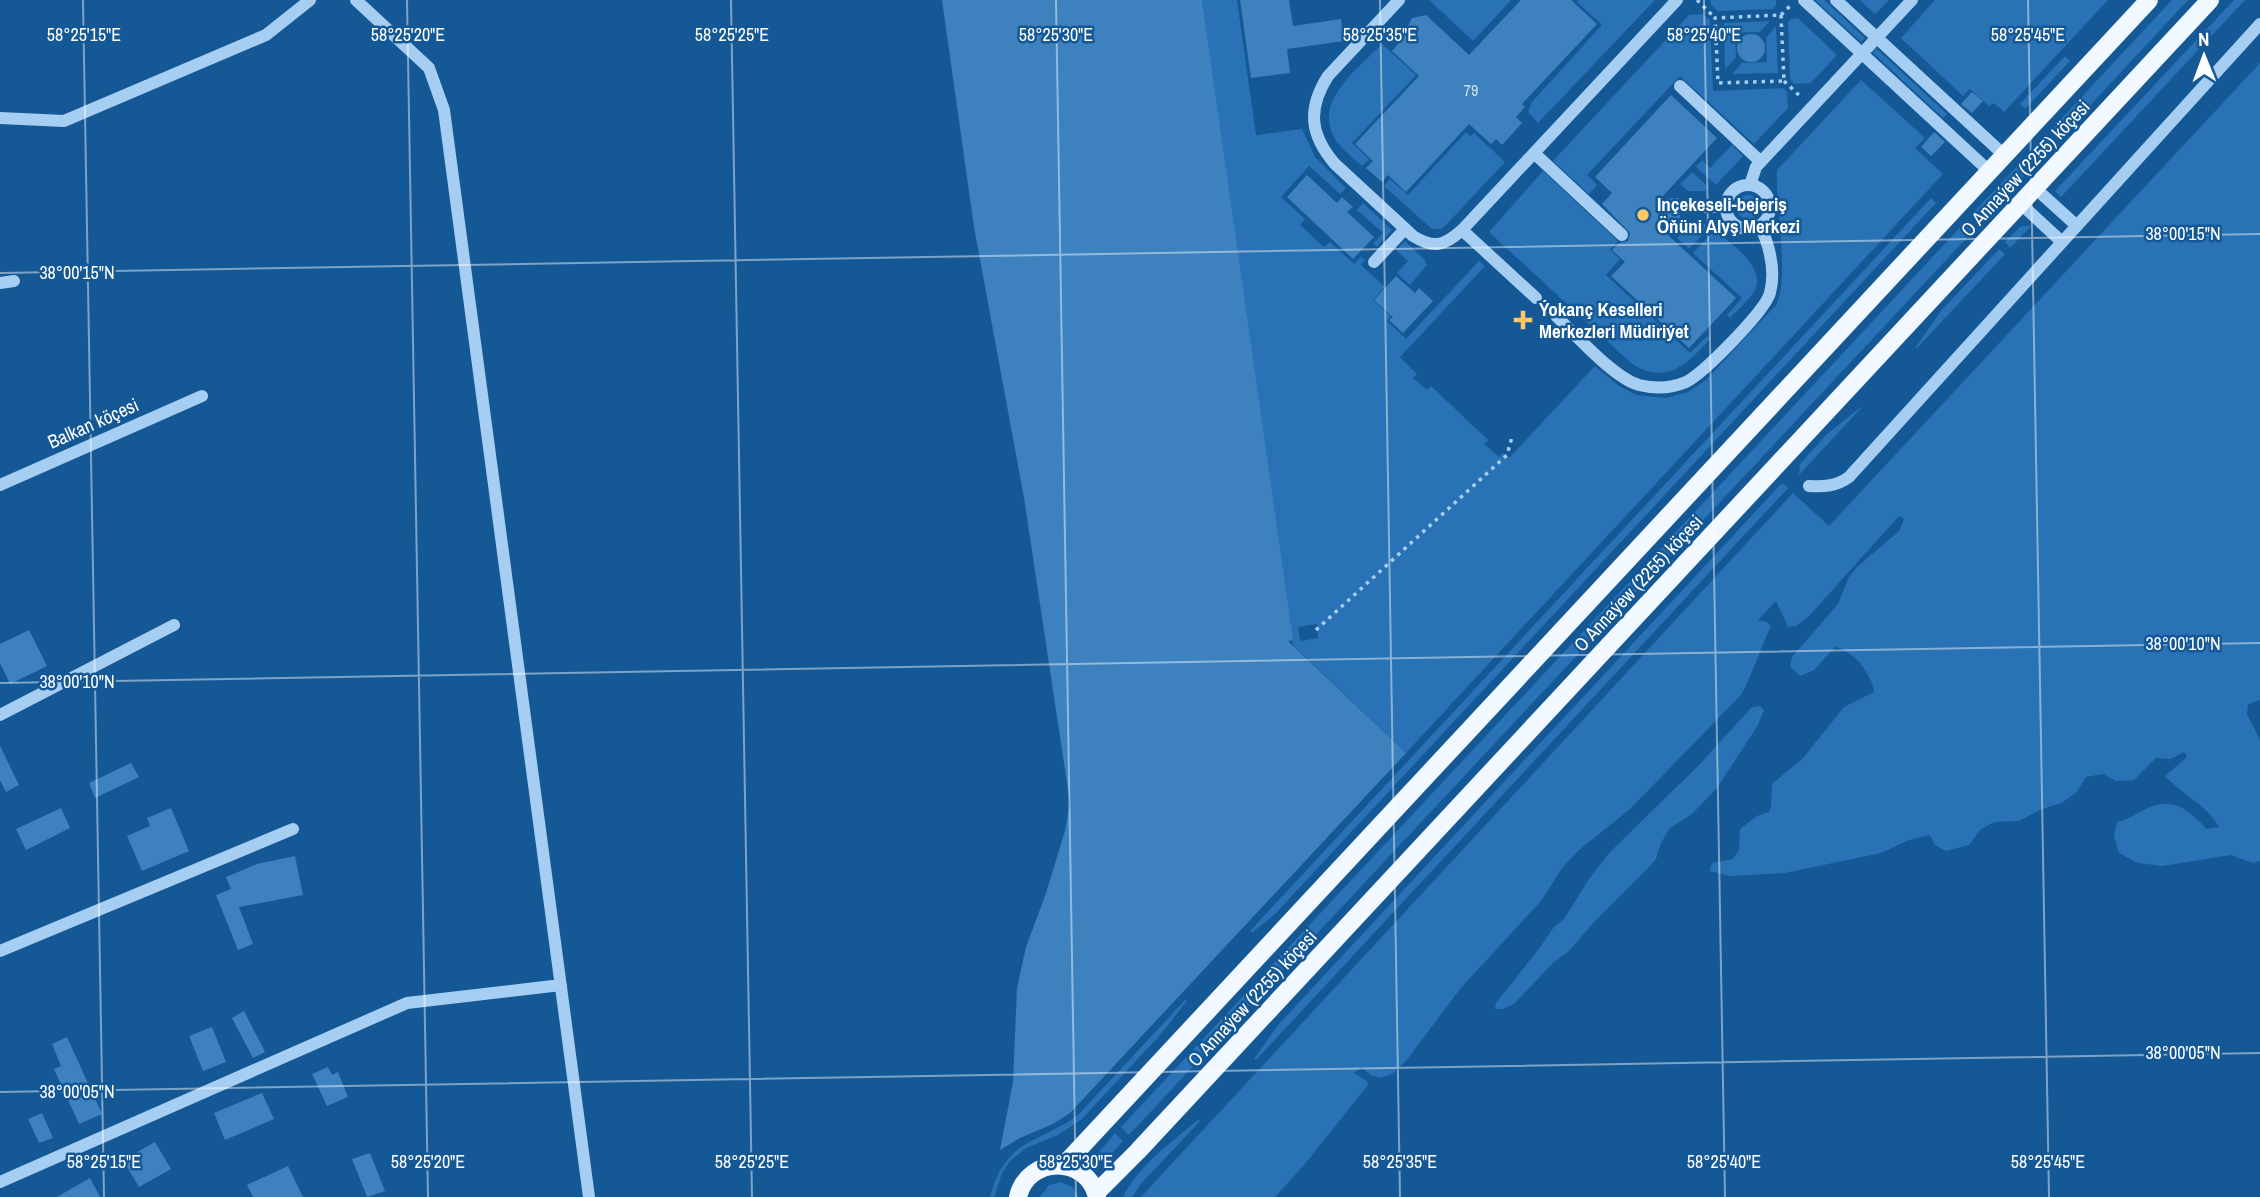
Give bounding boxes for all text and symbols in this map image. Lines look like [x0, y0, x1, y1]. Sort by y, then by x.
north arrow [2169, 21, 2239, 91]
text: 58°25'15"E [47, 22, 121, 47]
text: 58°25'20"E [371, 22, 445, 47]
text: 58°25'25"E [695, 22, 769, 47]
text: 58°25'30"E [1019, 22, 1093, 47]
text: 58°25'35"E [1343, 22, 1417, 47]
text: 58°25'40"E [1667, 22, 1741, 47]
text: 58°25'45"E [1991, 22, 2065, 47]
text: N [2198, 26, 2210, 52]
house number: 79 [1464, 79, 1478, 101]
street label: O Annaýew (2255) köçesi [1955, 94, 2095, 242]
place label: Inçekeseli-bejeriş Öňüni Alyş Merkezi [1657, 191, 1800, 239]
marker: Inçekeseli-bejeriş Öňüni Alyş Merkezi [1635, 207, 1651, 223]
text: 38°00'15"N [2145, 221, 2221, 246]
text: 38°00'15"N [39, 260, 115, 285]
place label: Ýokanç Keselleri Merkezleri Müdiriýet [1539, 296, 1689, 344]
marker: Ýokanç Keselleri Merkezleri Müdiriýet [1513, 310, 1533, 330]
street label: Balkan köçesi [43, 391, 143, 455]
street label: O Annaýew (2255) köçesi [1568, 509, 1708, 657]
text: 38°00'10"N [2145, 631, 2221, 656]
text: 38°00'10"N [39, 669, 115, 694]
street label: O Annaýew (2255) köçesi [1182, 924, 1322, 1072]
text: 38°00'05"N [2145, 1040, 2221, 1065]
text: 38°00'05"N [39, 1079, 115, 1104]
text: 58°25'15"E [67, 1149, 141, 1174]
text: 58°25'20"E [391, 1149, 465, 1174]
text: 58°25'25"E [715, 1149, 789, 1174]
text: 58°25'30"E [1039, 1149, 1113, 1174]
text: 58°25'35"E [1363, 1149, 1437, 1174]
text: 58°25'40"E [1687, 1149, 1761, 1174]
text: 58°25'45"E [2011, 1149, 2085, 1174]

